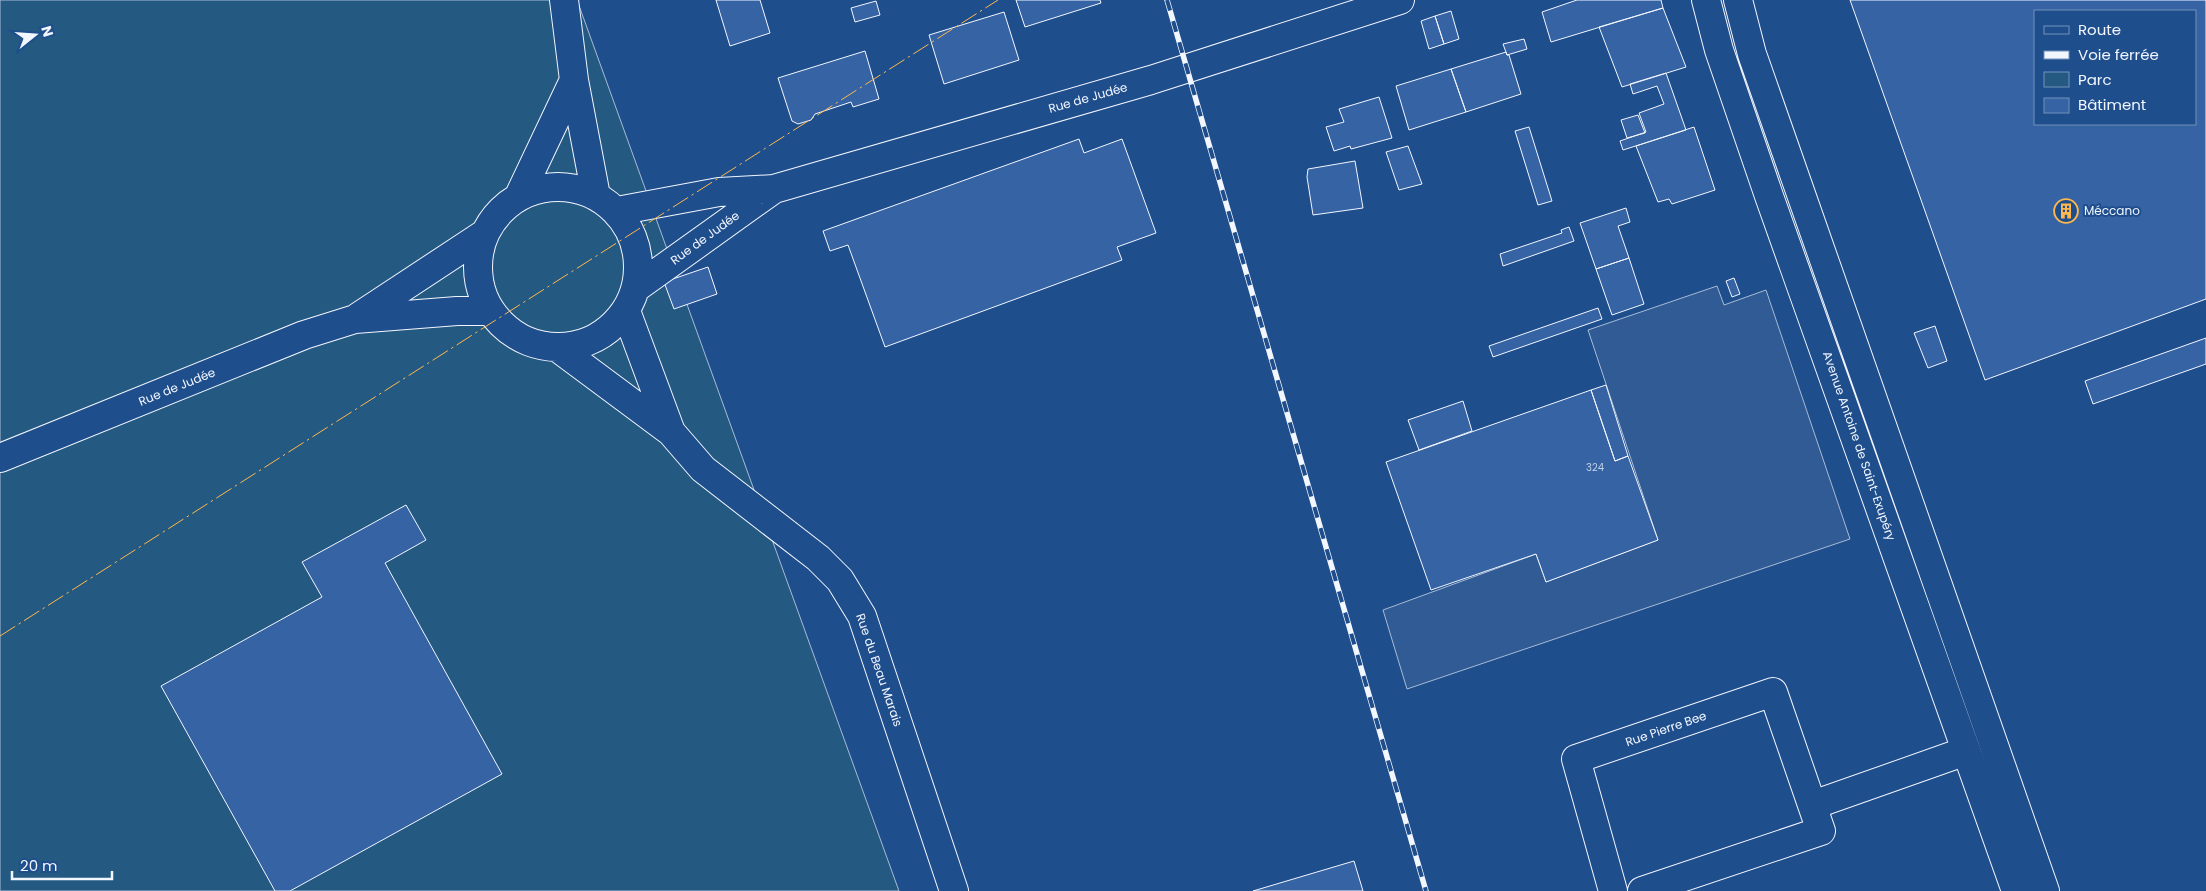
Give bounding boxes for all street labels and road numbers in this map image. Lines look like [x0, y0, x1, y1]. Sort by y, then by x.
street label: Rue de Judée [1046, 78, 1129, 117]
street label: Rue de Judée [667, 207, 743, 268]
street label: Avenue Antoine de Saint-Exupéry [1819, 349, 1900, 543]
street label: Rue de Judée [136, 363, 218, 410]
street label: Rue du Beau Marais [852, 611, 907, 729]
street label: Rue Pierre Bee [1623, 707, 1709, 750]

